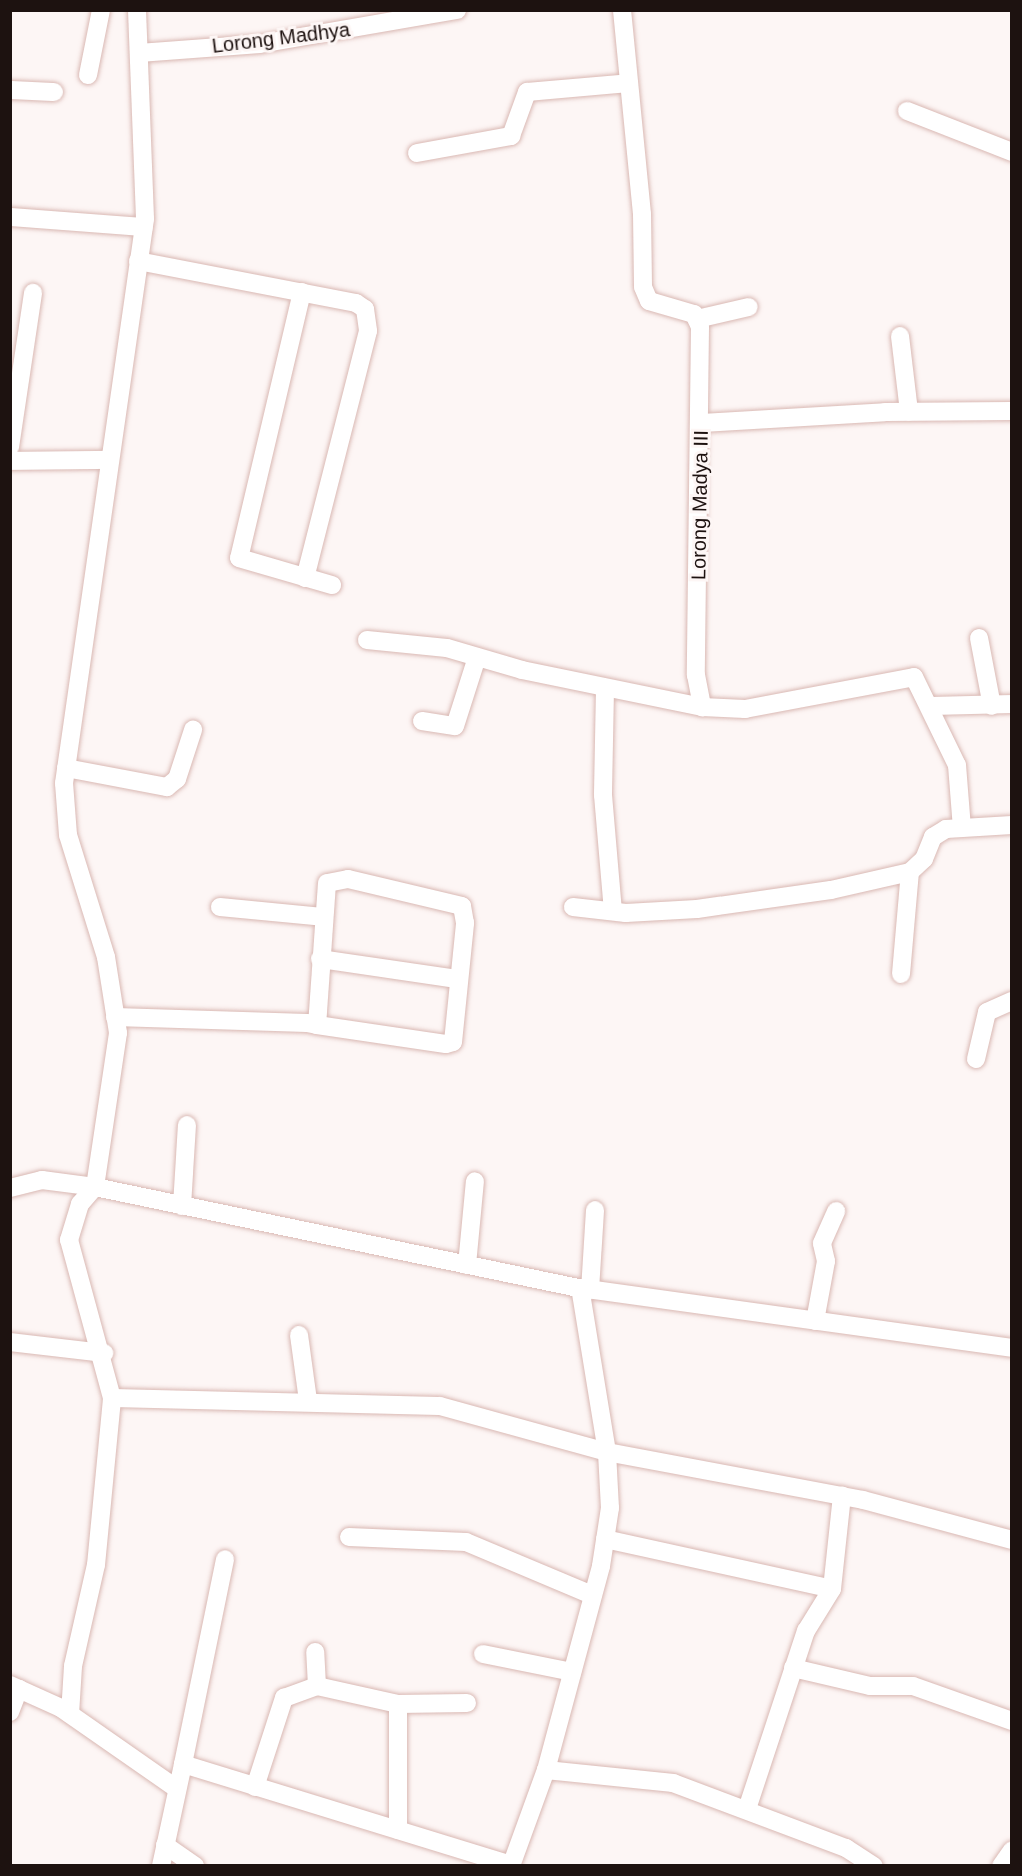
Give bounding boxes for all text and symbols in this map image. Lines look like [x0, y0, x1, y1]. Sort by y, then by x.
street label: Lorong Madhya [211, 18, 351, 58]
street label: Lorong Madya III [687, 430, 713, 580]

